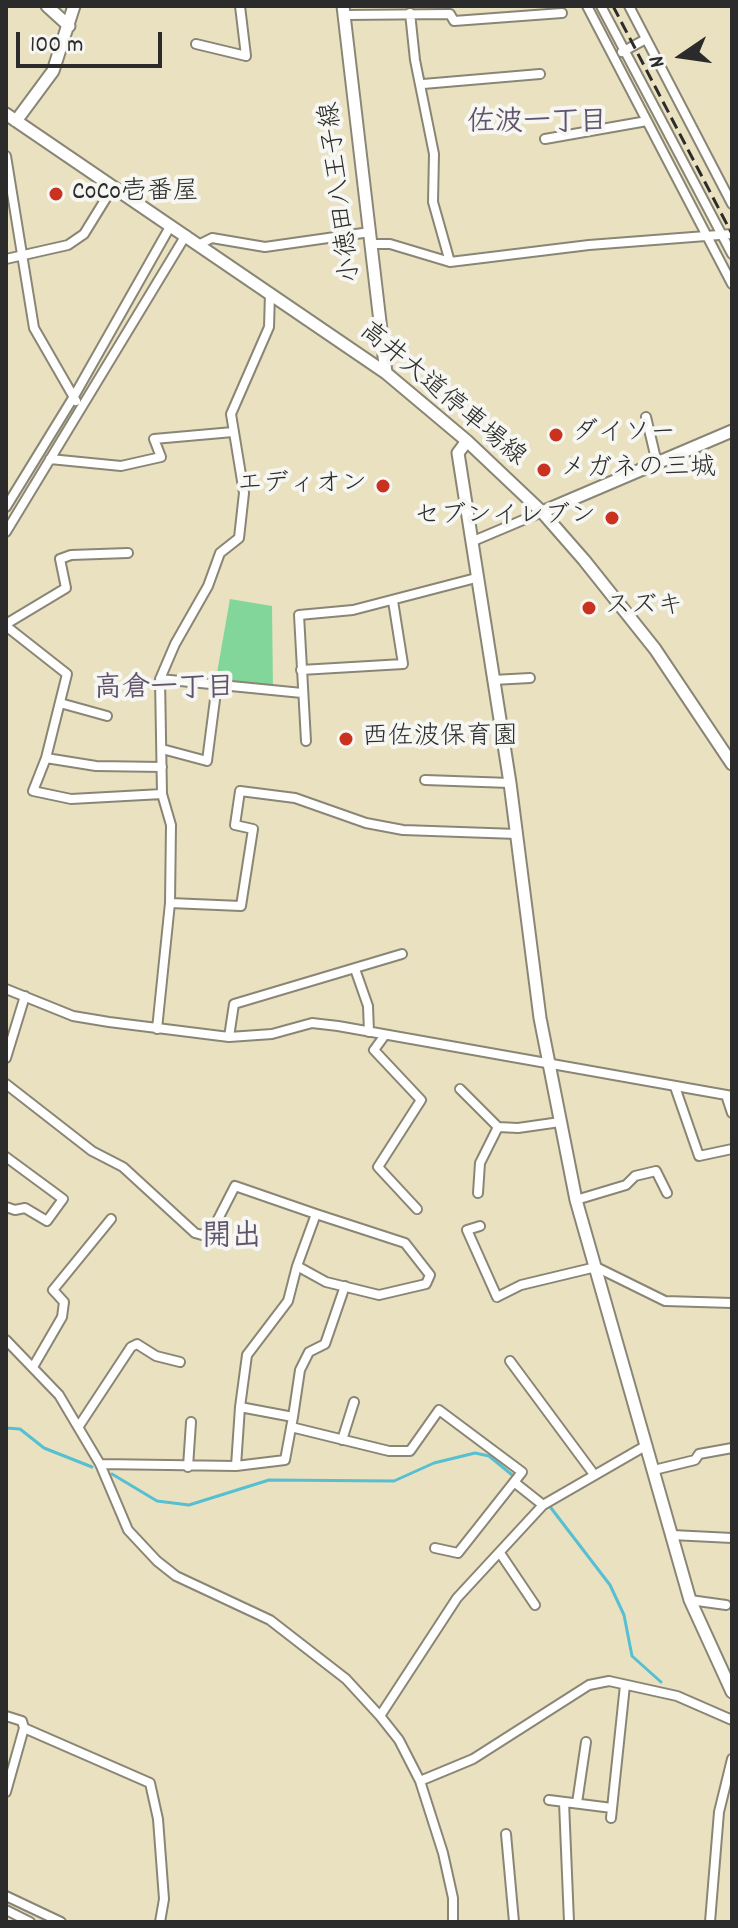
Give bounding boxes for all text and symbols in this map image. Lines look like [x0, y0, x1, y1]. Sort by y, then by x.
scale bar [20, 16, 166, 66]
north arrow [642, 16, 722, 96]
text: 100 m [30, 29, 83, 63]
text: N [642, 53, 674, 70]
street label: 小徳田八王子線 [316, 100, 370, 284]
district label: 佐波一丁目 [467, 108, 607, 142]
place label: CoCo壱番屋 [72, 178, 199, 210]
marker: CoCo壱番屋 [47, 185, 65, 203]
street label: 高井大道停車場線 [351, 317, 531, 475]
place label: ダイソー [572, 419, 676, 451]
marker: ダイソー [547, 426, 565, 444]
place label: メガネの三城 [560, 454, 716, 486]
marker: メガネの三城 [535, 461, 553, 479]
place label: エディオン [237, 470, 367, 502]
marker: エディオン [374, 477, 392, 495]
place label: セブンイレブン [414, 502, 596, 534]
marker: セブンイレブン [603, 509, 621, 527]
place label: スズキ [605, 592, 683, 624]
marker: スズキ [580, 599, 598, 617]
district label: 高倉一丁目 [94, 674, 234, 708]
place label: 西佐波保育園 [362, 723, 518, 755]
marker: 西佐波保育園 [337, 730, 355, 748]
district label: 開出 [202, 1222, 262, 1258]

